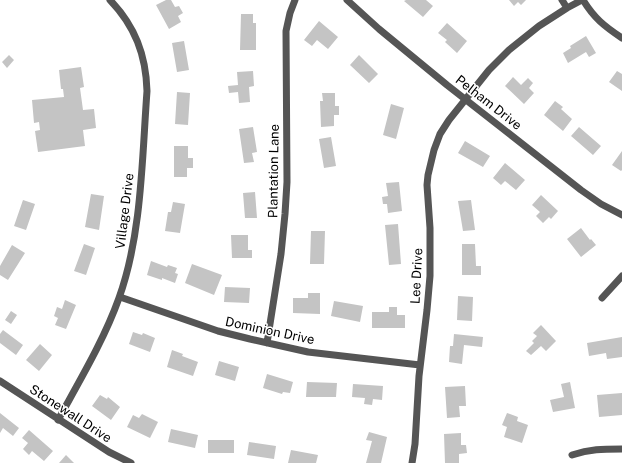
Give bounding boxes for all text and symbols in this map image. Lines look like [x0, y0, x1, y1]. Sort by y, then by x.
street label: Pelham Drive [453, 72, 525, 133]
street label: Plantation Lane [265, 124, 282, 218]
street label: Village Drive [112, 172, 137, 250]
street label: Lee Drive [408, 248, 425, 304]
street label: Dominion Drive [224, 314, 316, 347]
street label: Stonewall Drive [27, 381, 114, 445]

